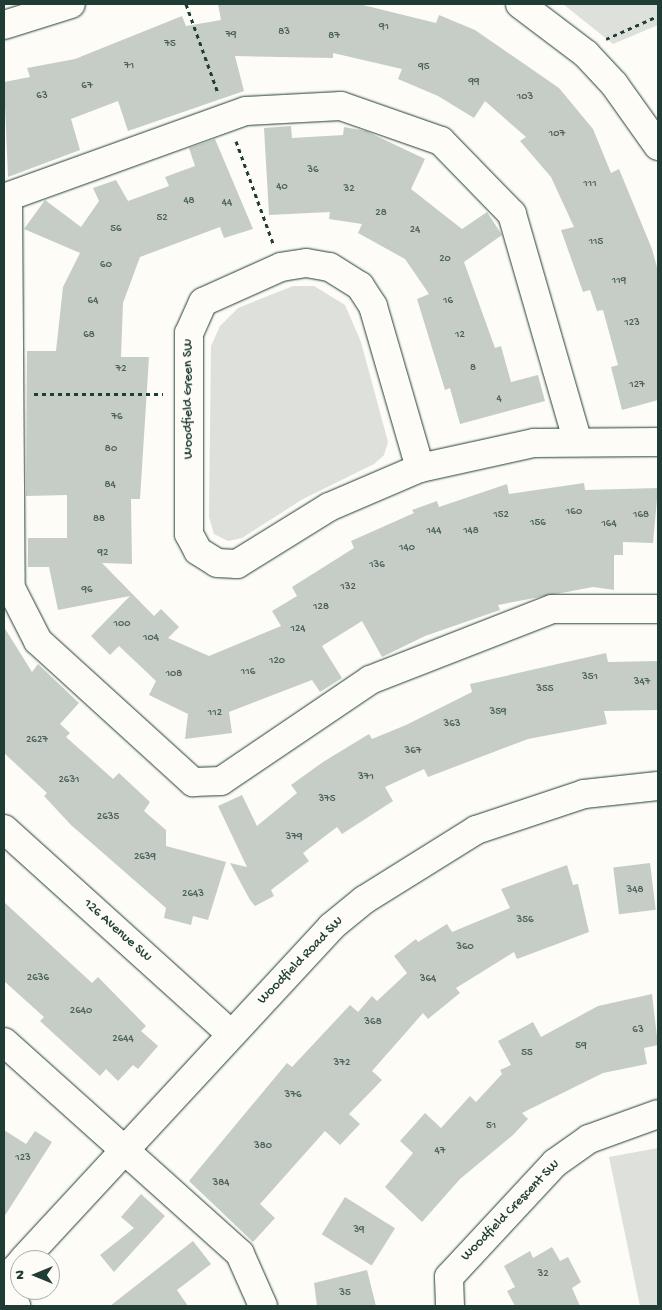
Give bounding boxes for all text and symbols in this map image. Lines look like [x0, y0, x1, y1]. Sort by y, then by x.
house number: 91 [379, 20, 389, 34]
house number: 83 [278, 25, 290, 39]
house number: 79 [225, 28, 237, 42]
house number: 87 [328, 29, 340, 43]
house number: 75 [164, 37, 176, 51]
house number: 71 [124, 59, 134, 73]
house number: 95 [418, 60, 430, 74]
house number: 99 [468, 75, 480, 89]
house number: 67 [81, 79, 93, 93]
house number: 63 [36, 89, 48, 103]
house number: 103 [517, 90, 533, 104]
house number: 107 [549, 127, 565, 141]
house number: 36 [307, 163, 319, 177]
house number: 111 [583, 177, 597, 191]
house number: 40 [276, 180, 288, 194]
house number: 32 [343, 182, 355, 196]
house number: 48 [183, 194, 195, 208]
house number: 44 [222, 196, 232, 210]
house number: 28 [375, 206, 387, 220]
house number: 52 [156, 211, 168, 225]
house number: 56 [110, 222, 122, 236]
house number: 24 [410, 223, 420, 237]
house number: 115 [589, 235, 603, 249]
house number: 20 [439, 252, 451, 266]
house number: 60 [100, 258, 112, 272]
house number: 119 [612, 274, 626, 288]
house number: 64 [88, 294, 98, 308]
house number: 16 [443, 294, 453, 308]
house number: 123 [624, 316, 640, 330]
house number: 68 [83, 328, 95, 342]
house number: 12 [455, 328, 465, 342]
street label: Woodfield Green SW [181, 339, 197, 459]
house number: 8 [470, 361, 476, 375]
house number: 72 [115, 362, 127, 376]
house number: 127 [629, 378, 645, 392]
house number: 4 [496, 392, 502, 406]
house number: 76 [111, 410, 123, 424]
house number: 80 [105, 442, 117, 456]
house number: 84 [104, 478, 116, 492]
house number: 160 [566, 505, 582, 519]
house number: 152 [493, 508, 509, 522]
house number: 168 [633, 508, 649, 522]
house number: 88 [93, 512, 105, 526]
house number: 156 [530, 516, 546, 530]
house number: 164 [601, 517, 617, 531]
house number: 144 [427, 524, 441, 538]
house number: 148 [463, 524, 479, 538]
house number: 140 [399, 541, 415, 555]
house number: 92 [98, 546, 108, 560]
house number: 136 [369, 558, 385, 572]
house number: 132 [340, 580, 356, 594]
house number: 96 [81, 583, 93, 597]
house number: 128 [313, 600, 329, 614]
house number: 100 [114, 617, 130, 631]
house number: 124 [290, 622, 306, 636]
house number: 104 [143, 631, 159, 645]
house number: 120 [269, 654, 285, 668]
house number: 116 [241, 665, 255, 679]
house number: 108 [166, 667, 182, 681]
house number: 351 [582, 670, 598, 684]
house number: 347 [634, 675, 650, 689]
house number: 355 [536, 682, 554, 696]
house number: 359 [489, 705, 507, 719]
house number: 112 [208, 706, 222, 720]
house number: 363 [444, 717, 460, 731]
house number: 2627 [26, 733, 48, 747]
house number: 367 [404, 744, 422, 758]
house number: 371 [358, 770, 374, 784]
house number: 2631 [58, 773, 80, 787]
house number: 375 [318, 792, 336, 806]
house number: 2635 [97, 810, 119, 824]
house number: 379 [286, 830, 302, 844]
house number: 2639 [134, 850, 156, 864]
house number: 348 [627, 883, 643, 897]
house number: 2643 [182, 887, 204, 901]
street label: 126 Avenue SW [79, 896, 155, 966]
street label: Woodfield Road SW [255, 913, 347, 1009]
house number: 356 [516, 913, 534, 927]
house number: 360 [456, 940, 474, 954]
house number: 2636 [27, 971, 49, 985]
house number: 364 [420, 972, 436, 986]
house number: 2640 [70, 1004, 92, 1018]
house number: 368 [364, 1015, 382, 1029]
house number: 63 [632, 1023, 644, 1037]
house number: 2644 [112, 1032, 134, 1046]
house number: 59 [575, 1039, 587, 1053]
house number: 55 [521, 1046, 533, 1060]
house number: 372 [334, 1056, 350, 1070]
house number: 376 [284, 1088, 302, 1102]
house number: 51 [486, 1119, 496, 1133]
house number: 380 [254, 1139, 272, 1153]
house number: 47 [435, 1144, 445, 1158]
house number: 123 [15, 1151, 31, 1165]
street label: Woodfield Crescent SW [458, 1157, 564, 1265]
house number: 384 [213, 1176, 229, 1190]
house number: 39 [353, 1223, 365, 1237]
north arrow [10, 1250, 60, 1300]
house number: 32 [537, 1267, 549, 1281]
text: N [12, 1270, 29, 1280]
house number: 35 [339, 1286, 351, 1300]

